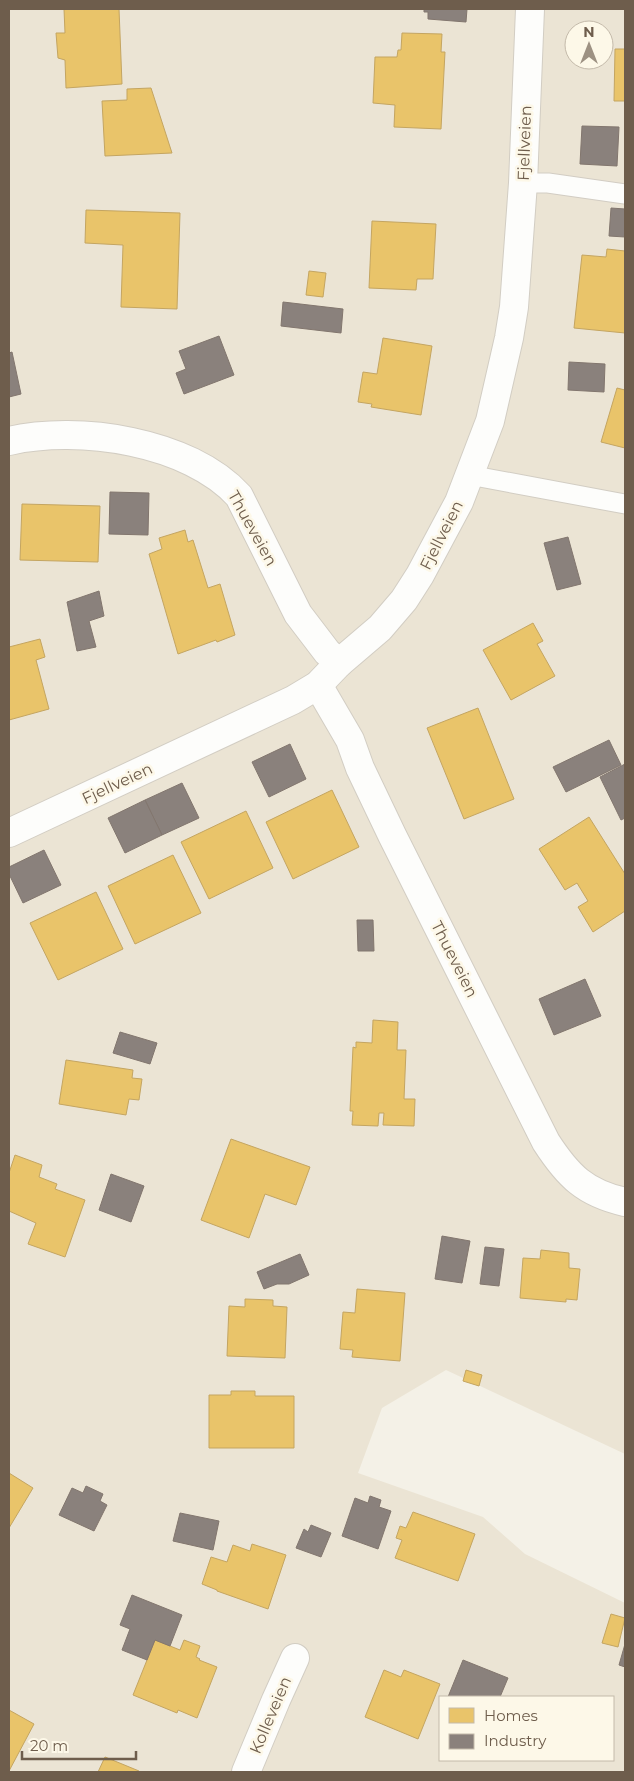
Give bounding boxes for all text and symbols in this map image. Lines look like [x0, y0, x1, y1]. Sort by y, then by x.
north arrow [564, 20, 614, 70]
text: N [583, 23, 595, 41]
street label: Fjellveien [514, 105, 535, 181]
street label: Thueveien [224, 487, 281, 569]
street label: Fjellveien [416, 497, 467, 573]
street label: Fjellveien [79, 759, 155, 808]
street label: Thueveien [427, 918, 482, 1001]
street label: Kolleveien [246, 1674, 295, 1757]
legend [439, 1696, 614, 1761]
text: Homes [484, 1706, 538, 1725]
scale bar [22, 1728, 136, 1760]
text: Industry [484, 1731, 547, 1750]
text: 20 m [30, 1736, 68, 1755]

